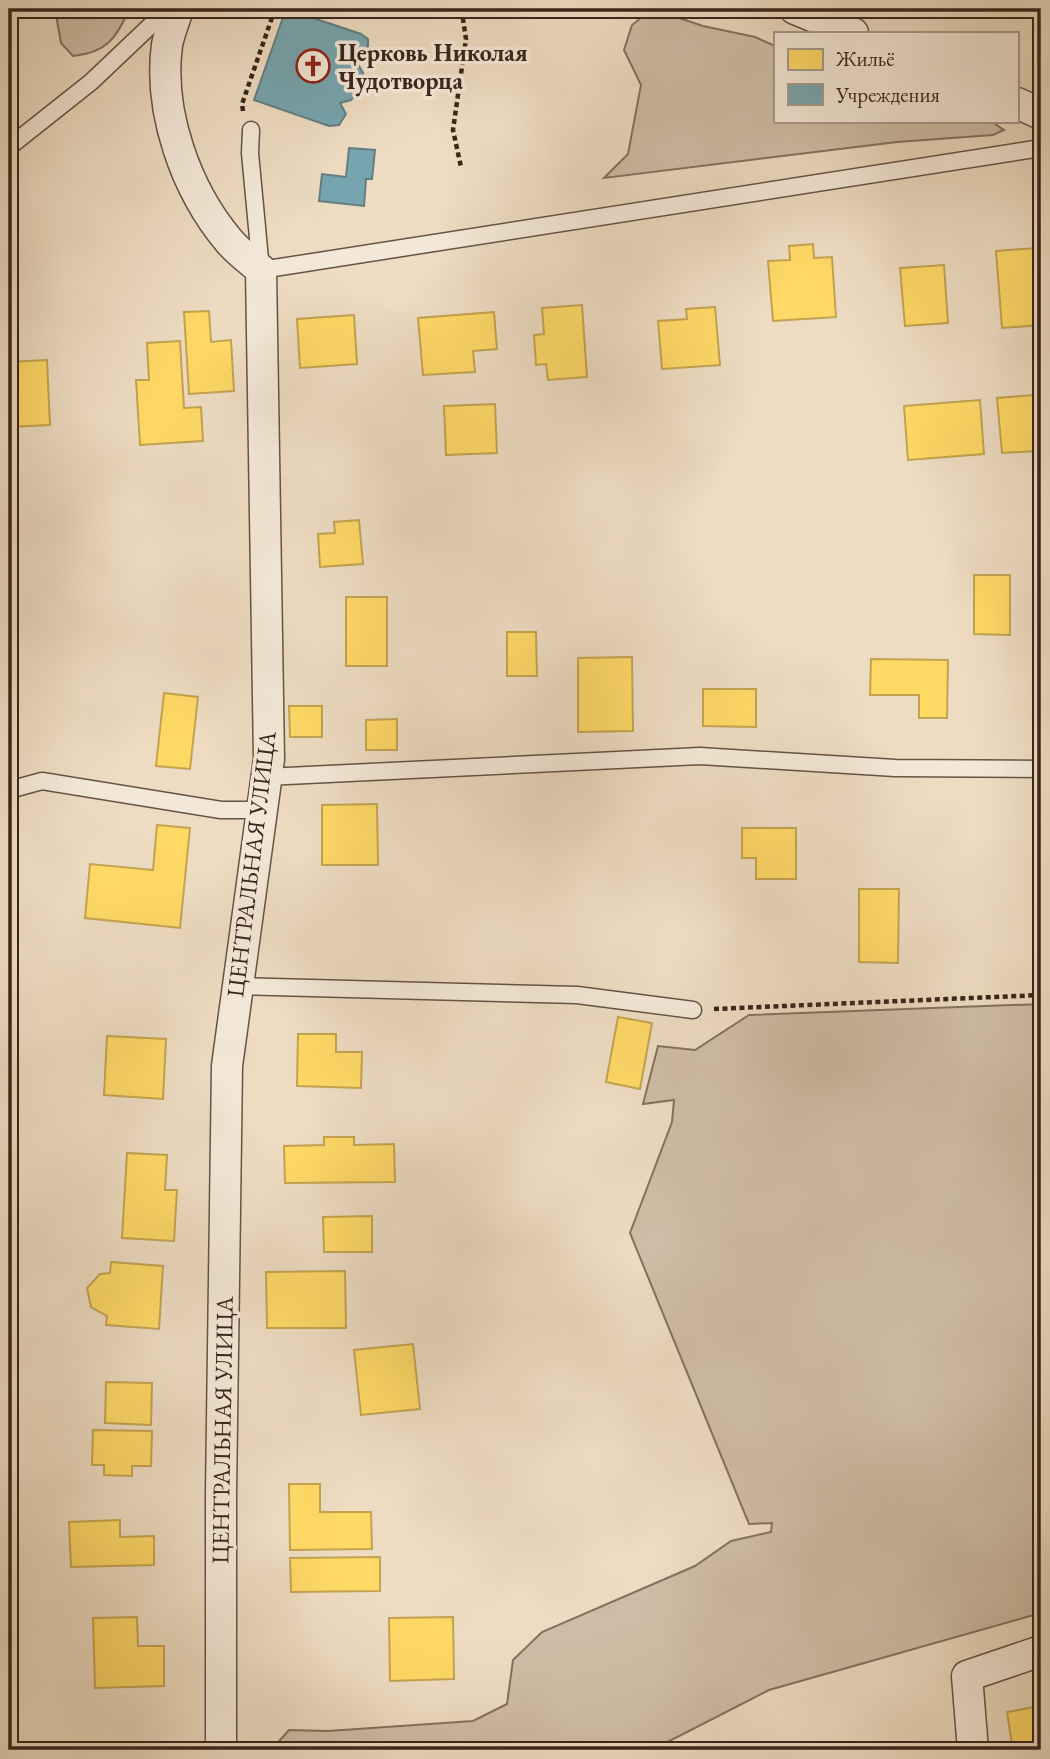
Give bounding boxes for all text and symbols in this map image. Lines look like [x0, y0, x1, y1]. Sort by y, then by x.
legend [774, 32, 1018, 122]
place label: Церковь Николая Чудотворца [338, 37, 528, 97]
text: Жильё [835, 45, 895, 72]
church icon: Церковь Николая Чудотворца [294, 47, 332, 85]
text: Учреждения [835, 81, 940, 108]
street label: ЦЕНТРАЛЬНАЯ УЛИЦА [219, 729, 283, 999]
street label: ЦЕНТРАЛЬНАЯ УЛИЦА [204, 1295, 240, 1564]

